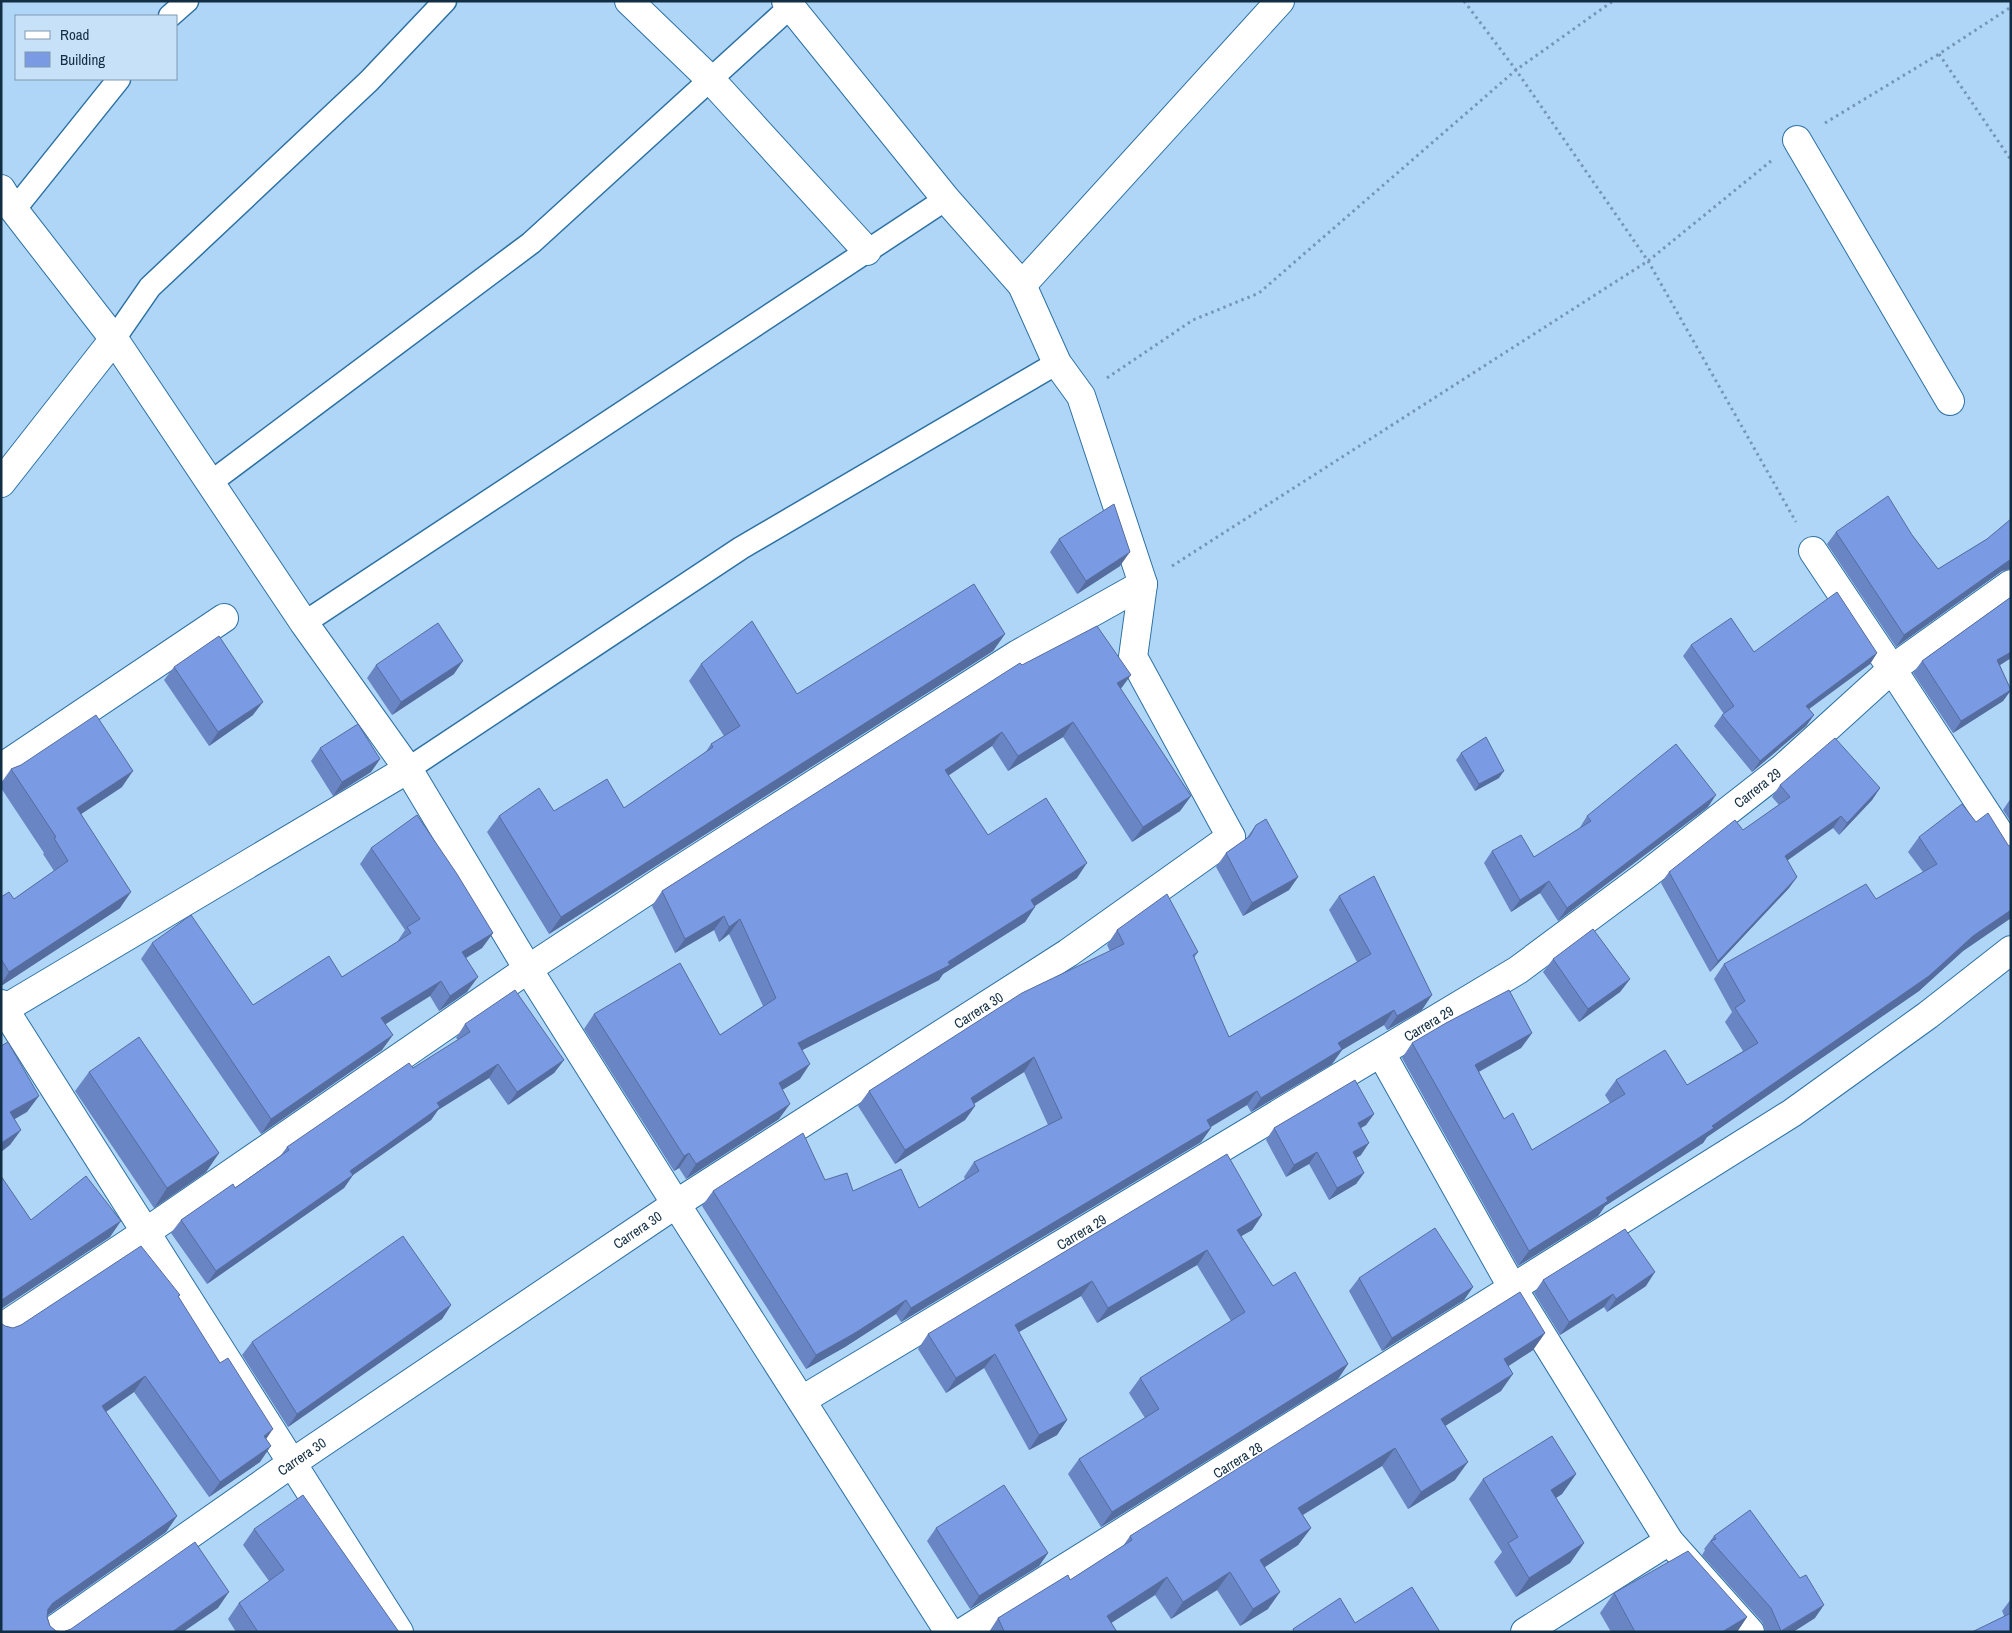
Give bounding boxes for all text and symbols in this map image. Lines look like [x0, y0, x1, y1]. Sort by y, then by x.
legend [15, 15, 178, 80]
text: Road [60, 24, 89, 45]
text: Building [60, 49, 105, 70]
street label: Carrera 29 [1730, 764, 1785, 812]
street label: Carrera 30 [950, 988, 1006, 1033]
street label: Carrera 29 [1400, 1002, 1457, 1046]
street label: Carrera 30 [610, 1207, 665, 1253]
street label: Carrera 29 [1053, 1210, 1110, 1254]
street label: Carrera 30 [274, 1434, 329, 1479]
street label: Carrera 28 [1210, 1438, 1266, 1482]

